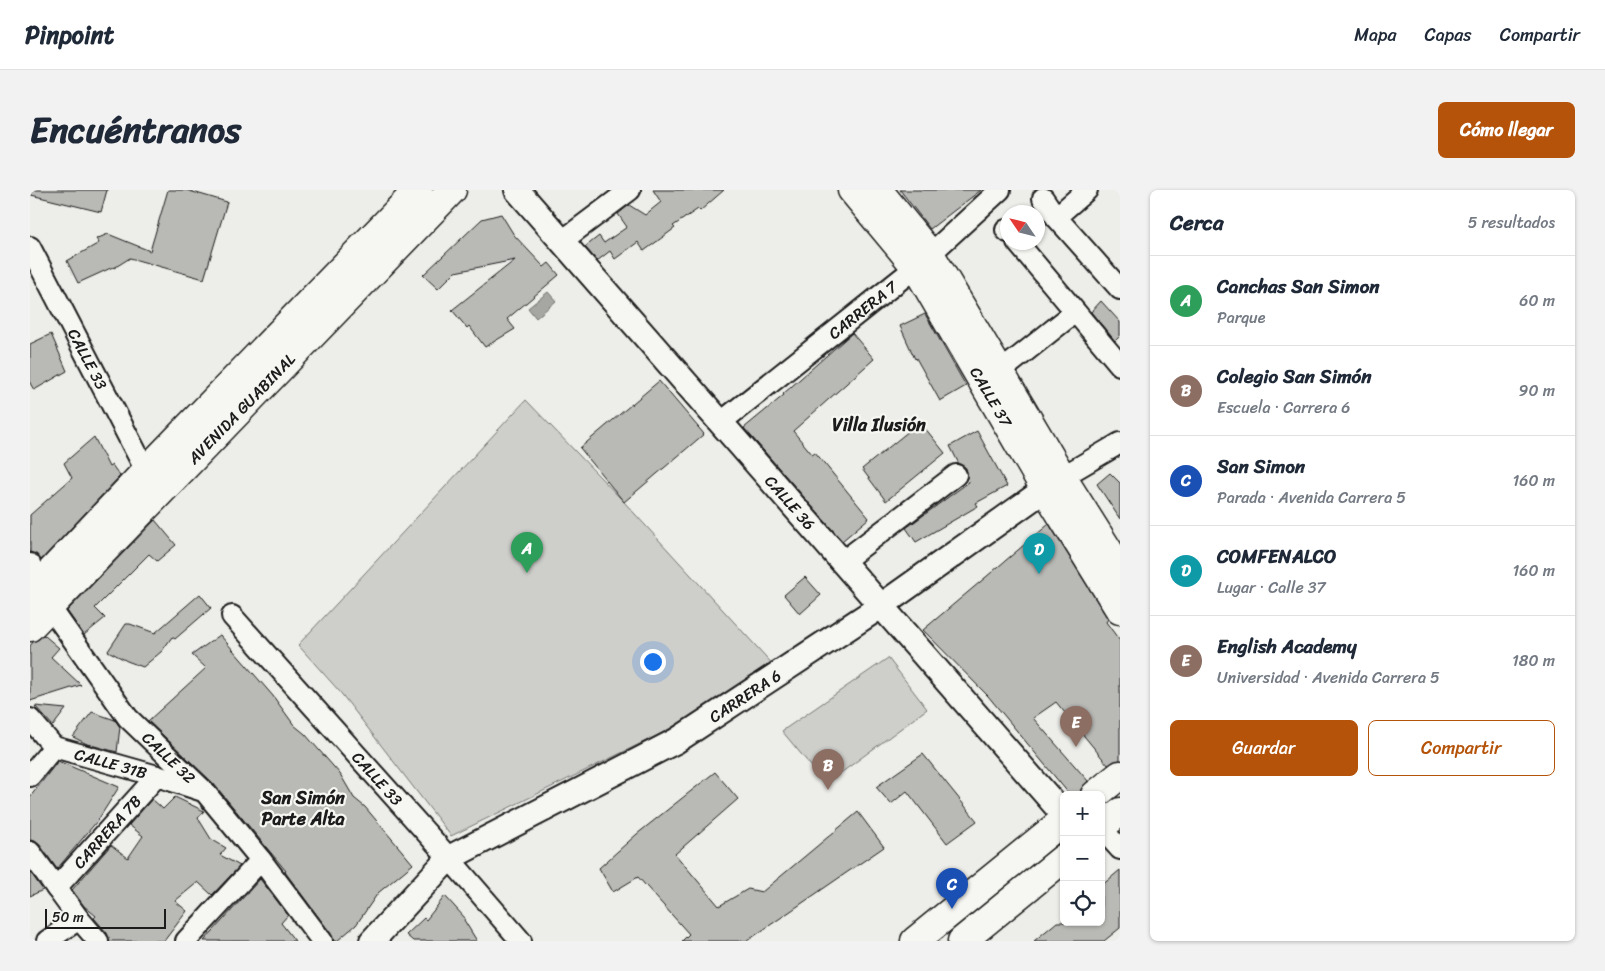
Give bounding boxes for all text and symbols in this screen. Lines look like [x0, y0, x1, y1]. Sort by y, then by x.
text: Pinpoint [25, 14, 114, 56]
text: Mapa [1354, 19, 1397, 51]
text: Capas [1425, 19, 1472, 51]
text: Compartir [1500, 19, 1580, 51]
text: Encuéntranos [30, 99, 241, 161]
button: Cómo llegar [1438, 102, 1575, 158]
text: Cerca [1170, 204, 1224, 242]
north arrow [1000, 205, 1045, 250]
text: 5 resultados [1468, 208, 1555, 237]
text: Canchas San Simon [1217, 270, 1380, 303]
street label: CARRERA 7 [822, 273, 905, 347]
text: A [1181, 286, 1191, 315]
text: 60 m [1519, 286, 1555, 315]
text: Parque [1217, 303, 1265, 332]
street label: CALLE 33 [59, 323, 116, 395]
street label: AVENIDA GUABINAL [180, 346, 303, 472]
text: Colegio San Simón [1217, 360, 1372, 393]
street label: CALLE 37 [962, 361, 1020, 434]
text: B [1181, 376, 1191, 405]
text: 90 m [1519, 376, 1555, 405]
text: Escuela · Carrera 6 [1217, 393, 1350, 422]
district label: Villa Ilusión [832, 409, 926, 441]
text: San Simon [1217, 450, 1305, 483]
text: C [1181, 466, 1191, 495]
text: 160 m [1512, 466, 1555, 495]
street label: CALLE 36 [757, 468, 823, 537]
text: Parada · Avenida Carrera 5 [1217, 483, 1406, 512]
pin: A [511, 532, 543, 573]
pin: D [1023, 533, 1055, 574]
text: COMFENALCO [1217, 540, 1336, 573]
text: D [1181, 556, 1191, 585]
text: 160 m [1512, 556, 1555, 585]
text: Lugar · Calle 37 [1217, 573, 1326, 602]
text: English Academy [1217, 630, 1357, 663]
text: E [1182, 646, 1190, 675]
text: 180 m [1512, 646, 1555, 675]
your location [640, 649, 666, 675]
street label: CARRERA 6 [703, 661, 787, 731]
text: Universidad · Avenida Carrera 5 [1217, 663, 1440, 692]
pin: E [1060, 706, 1092, 747]
button: Guardar [1170, 720, 1358, 776]
button: Compartir [1368, 720, 1555, 776]
street label: CALLE 32 [135, 724, 203, 791]
street label: CALLE 31B [71, 740, 150, 788]
street label: CALLE 33 [344, 744, 410, 813]
pin: B [812, 749, 844, 790]
district label: San Simón Parte Alta [260, 782, 345, 835]
street label: CARRERA 7B [66, 788, 149, 876]
map controls [1060, 791, 1105, 926]
button: + [1060, 791, 1105, 836]
button: − [1060, 836, 1105, 881]
pin: C [936, 868, 968, 909]
button: locate [1060, 881, 1105, 926]
text: 50 m [52, 905, 84, 930]
scale bar [45, 906, 166, 929]

